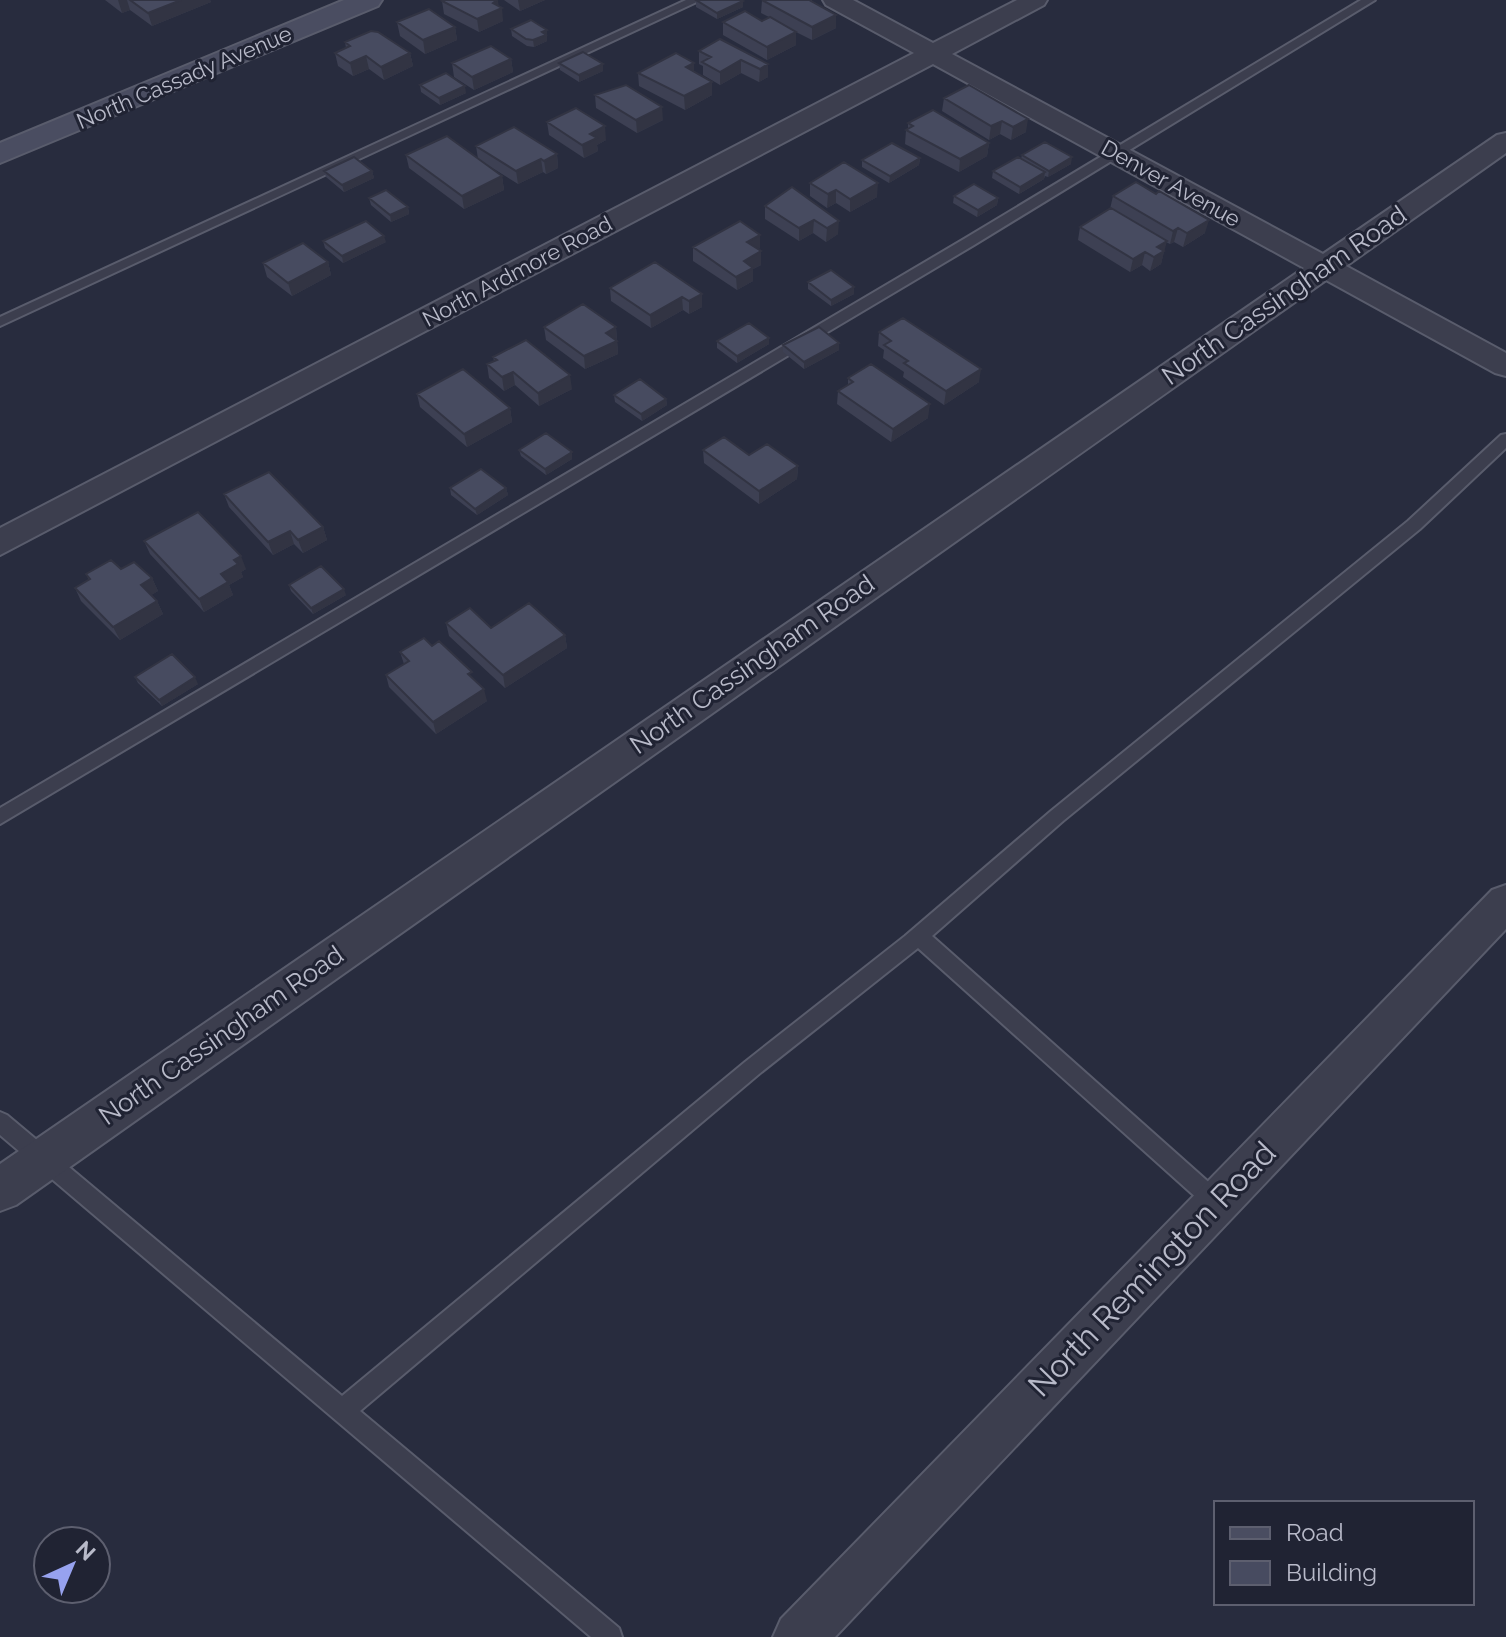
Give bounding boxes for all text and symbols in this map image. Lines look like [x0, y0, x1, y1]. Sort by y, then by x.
street label: North Cassady Avenue [73, 20, 295, 134]
street label: Denver Avenue [1097, 134, 1245, 232]
street label: North Cassingham Road [1156, 199, 1412, 391]
street label: North Ardmore Road [418, 210, 616, 332]
street label: North Cassingham Road [624, 568, 880, 760]
street label: North Cassingham Road [93, 939, 349, 1131]
street label: North Remington Road [1020, 1134, 1283, 1404]
legend [1214, 1501, 1474, 1605]
text: Road [1286, 1518, 1344, 1547]
north arrow [32, 1525, 112, 1605]
text: N [71, 1535, 101, 1566]
text: Building [1286, 1558, 1377, 1587]

